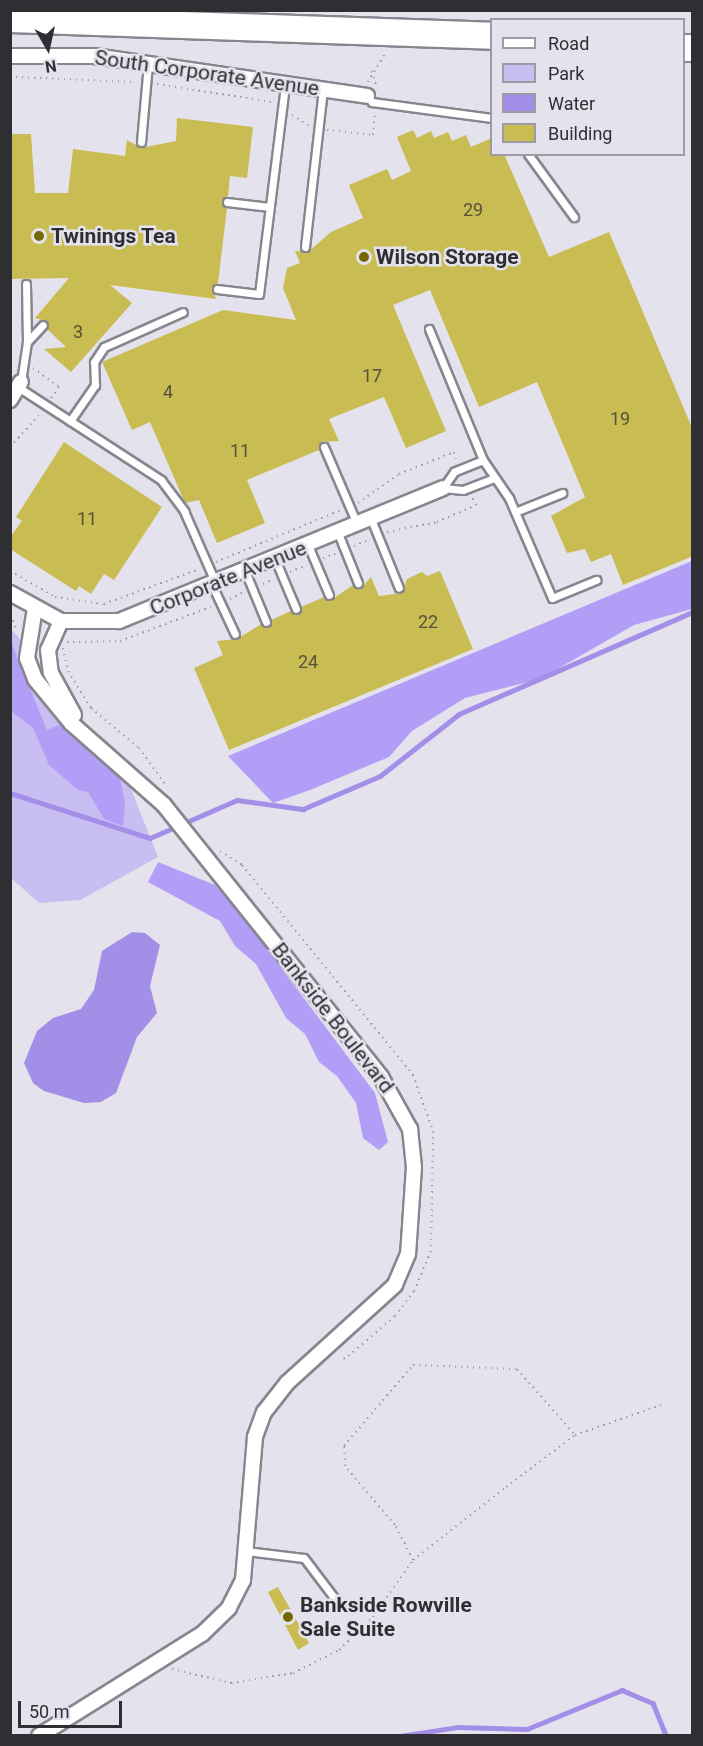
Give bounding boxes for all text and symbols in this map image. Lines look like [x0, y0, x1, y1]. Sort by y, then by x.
north arrow [18, 18, 78, 78]
legend [490, 18, 685, 156]
text: Road [548, 33, 589, 54]
street label: South Corporate Avenue [93, 45, 321, 101]
text: N [44, 56, 58, 77]
text: Park [548, 63, 584, 84]
text: Water [548, 93, 595, 114]
text: Building [548, 123, 612, 144]
house number: 29 [463, 199, 483, 221]
place label: Twinings Tea [51, 223, 176, 249]
marker: Twinings Tea [32, 229, 46, 243]
place label: Wilson Storage [376, 244, 519, 270]
marker: Wilson Storage [357, 250, 371, 264]
house number: 3 [73, 321, 83, 343]
house number: 17 [362, 365, 382, 387]
house number: 4 [163, 381, 173, 403]
house number: 19 [610, 408, 630, 430]
house number: 11 [230, 440, 250, 462]
house number: 11 [77, 508, 97, 530]
street label: Corporate Avenue [146, 535, 310, 621]
house number: 22 [418, 611, 438, 633]
house number: 24 [298, 651, 318, 673]
street label: Bankside Boulevard [266, 938, 400, 1098]
place label: Bankside Rowville Sale Suite [300, 1592, 472, 1642]
marker: Bankside Rowville Sale Suite [281, 1610, 295, 1624]
scale bar [21, 1689, 124, 1727]
text: 50 m [29, 1701, 69, 1722]

